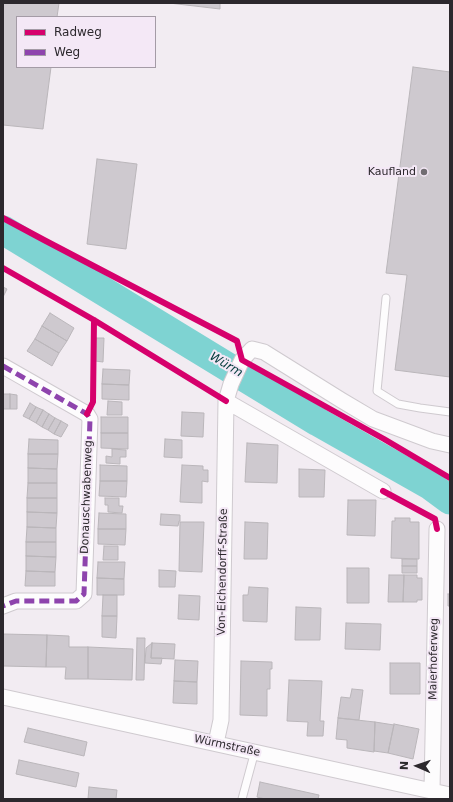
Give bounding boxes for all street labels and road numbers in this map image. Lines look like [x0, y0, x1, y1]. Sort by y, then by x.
street label: Donauschwabenweg [78, 440, 96, 554]
street label: Von-Eichendorff-Straße [215, 508, 231, 636]
street label: Maierhoferweg [427, 618, 441, 700]
street label: Würmstraße [193, 733, 261, 759]

